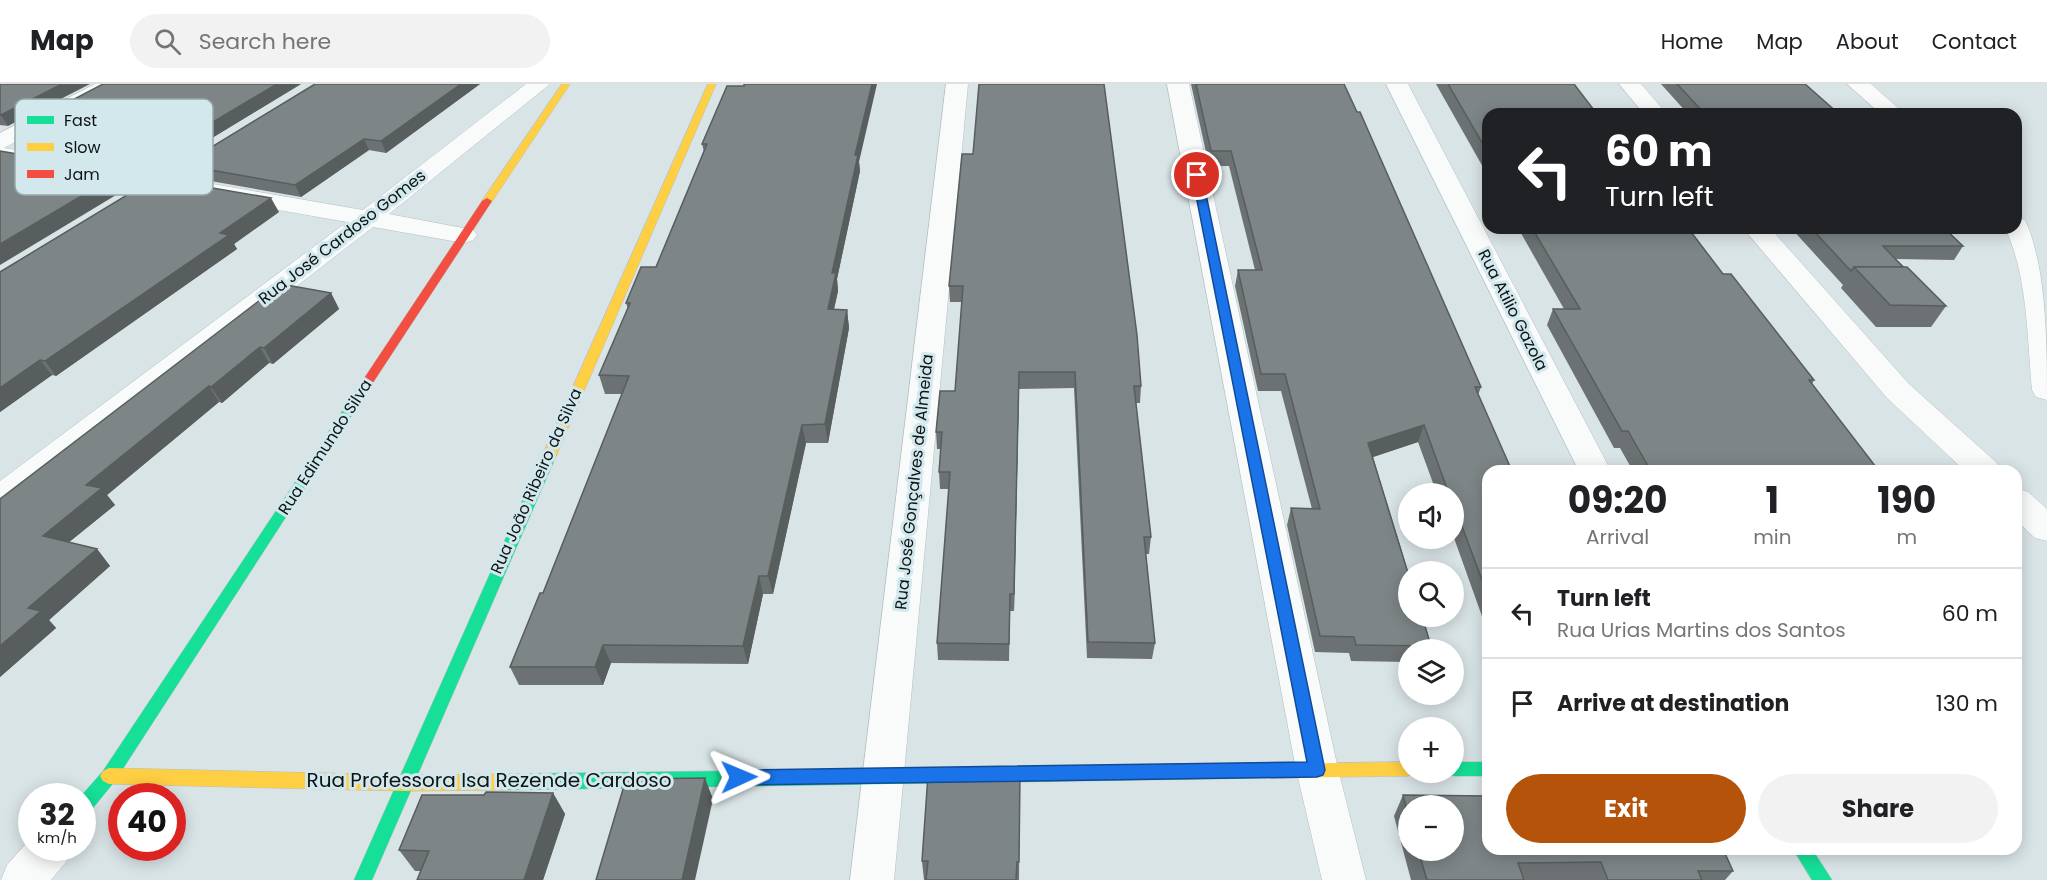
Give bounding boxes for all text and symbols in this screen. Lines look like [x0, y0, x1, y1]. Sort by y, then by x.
search box [130, 14, 550, 68]
text: Map [30, 21, 94, 60]
icon: search [151, 25, 184, 58]
text: Search here [199, 26, 331, 57]
text: Home [1661, 27, 1723, 56]
text: Map [1756, 27, 1803, 56]
text: About [1836, 27, 1899, 56]
text: Contact [1932, 27, 2017, 56]
legend [15, 99, 213, 195]
text: Fast [64, 109, 97, 132]
text: 60 m [1605, 122, 1713, 181]
icon: left [1506, 132, 1584, 210]
text: Slow [64, 136, 101, 159]
pin [1171, 149, 1222, 200]
icon: arrive [1180, 158, 1213, 191]
text: Jam [64, 163, 100, 186]
street label: Rua José Cardoso Gomes [253, 164, 431, 310]
text: Turn left [1605, 178, 1714, 215]
street label: Rua Atilio Gazola [1472, 245, 1554, 375]
street label: Rua José Gonçalves de Almeida [889, 353, 939, 611]
street label: Rua Edimundo Silva [272, 375, 378, 519]
street label: Rua João Ribeiro da Silva [485, 385, 587, 577]
text: 09:20 [1568, 475, 1668, 526]
text: 1 [1766, 475, 1779, 526]
text: 190 [1877, 475, 1936, 526]
map controls [1398, 483, 1464, 861]
button: sound [1398, 483, 1464, 549]
text: Arrival [1586, 523, 1649, 551]
text: min [1753, 523, 1792, 551]
text: m [1896, 523, 1917, 551]
button: search [1398, 561, 1464, 627]
text: Turn left [1557, 583, 1651, 614]
icon: left [1506, 597, 1539, 630]
text: 60 m [1942, 598, 1998, 629]
text: Rua Urias Martins dos Santos [1557, 616, 1846, 644]
button: layers [1398, 639, 1464, 705]
icon: arrive [1506, 687, 1539, 720]
text: Arrive at destination [1557, 688, 1789, 719]
text: 130 m [1936, 688, 1998, 719]
button: + [1398, 717, 1464, 783]
position arrow [707, 745, 771, 809]
street label: Rua Professora Isa Rezende Cardoso [307, 766, 671, 794]
button: Exit [1506, 774, 1746, 843]
button: Share [1758, 774, 1998, 843]
speed limit sign: 40 [108, 783, 186, 861]
text: 32 [39, 793, 75, 836]
button: − [1398, 795, 1464, 861]
text: km/h [37, 827, 77, 848]

